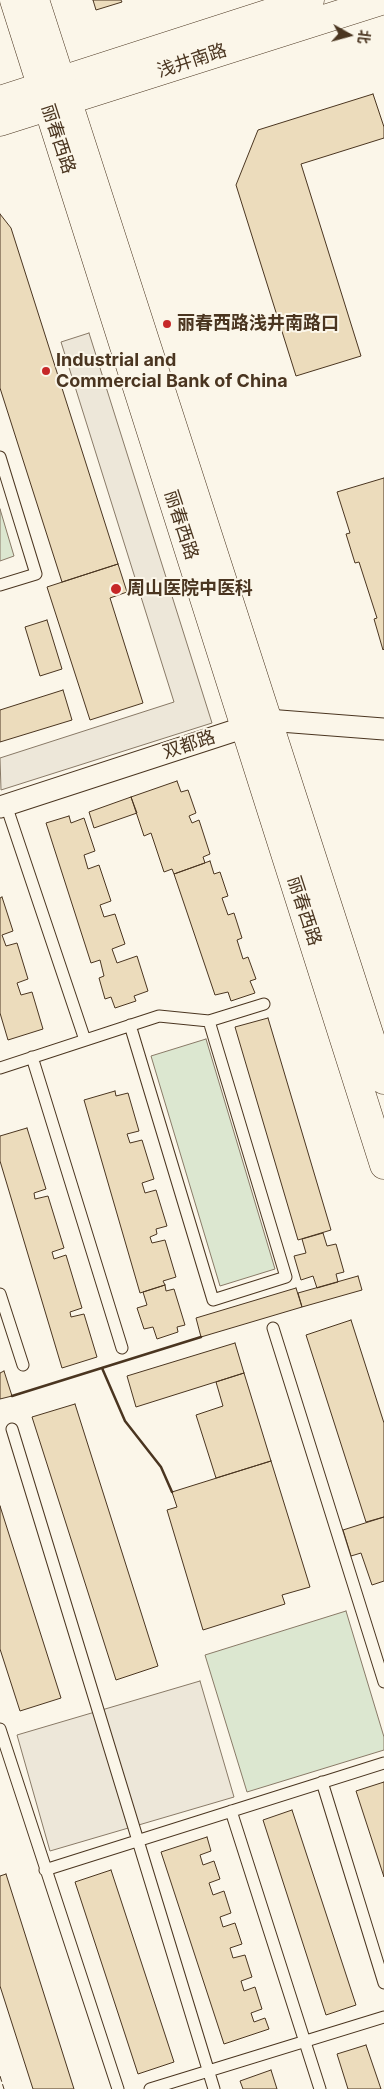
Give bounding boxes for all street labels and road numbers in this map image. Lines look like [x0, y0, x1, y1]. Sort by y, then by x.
street label: 浅井南路 [154, 40, 230, 82]
street label: 丽春西路 [37, 101, 79, 177]
street label: 丽春西路 [160, 487, 202, 563]
street label: 双都路 [160, 726, 218, 764]
street label: 丽春西路 [283, 873, 325, 949]

